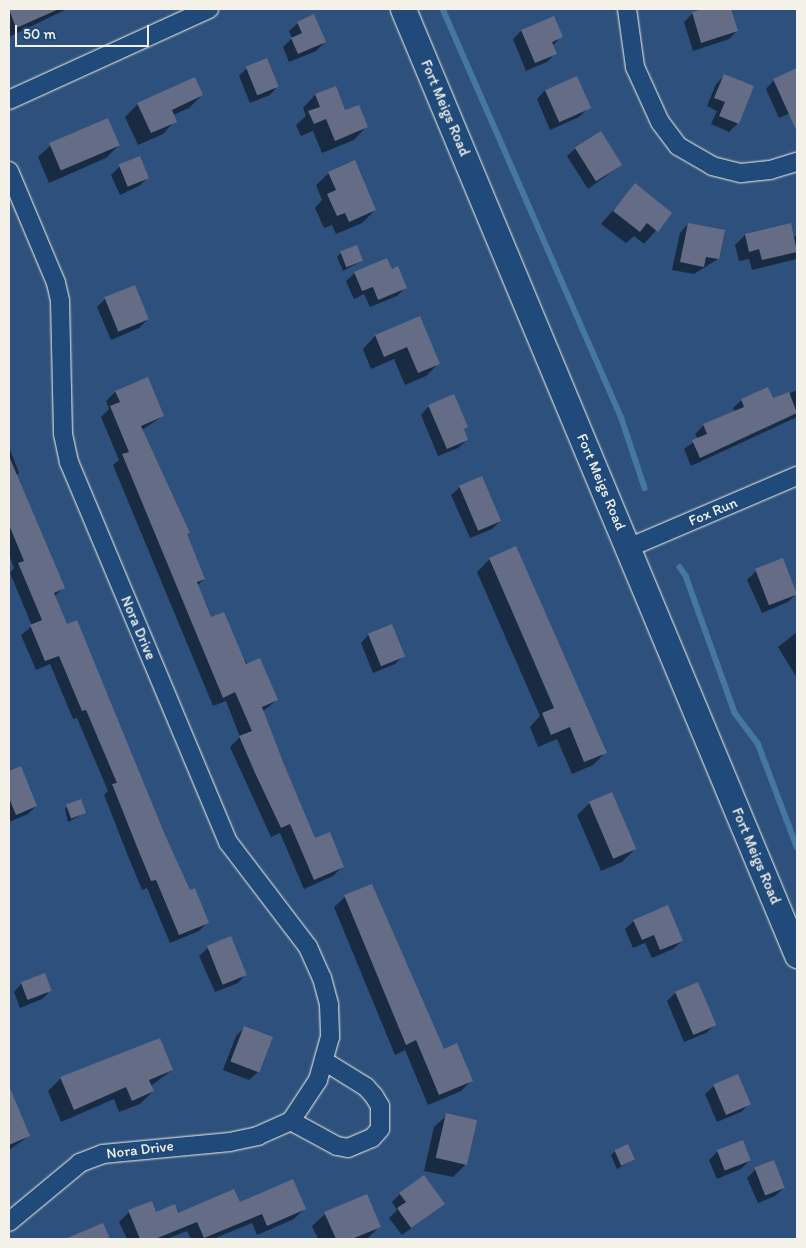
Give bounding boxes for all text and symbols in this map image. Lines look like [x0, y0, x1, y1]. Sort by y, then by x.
scale bar [18, 15, 151, 47]
text: 50 m [23, 25, 56, 43]
street label: Fort Meigs Road [417, 57, 473, 159]
street label: Fort Meigs Road [573, 431, 629, 533]
street label: Fox Run [686, 494, 740, 530]
street label: Nora Drive [116, 593, 160, 663]
street label: Fort Meigs Road [728, 805, 784, 907]
street label: Nora Drive [105, 1137, 175, 1163]

